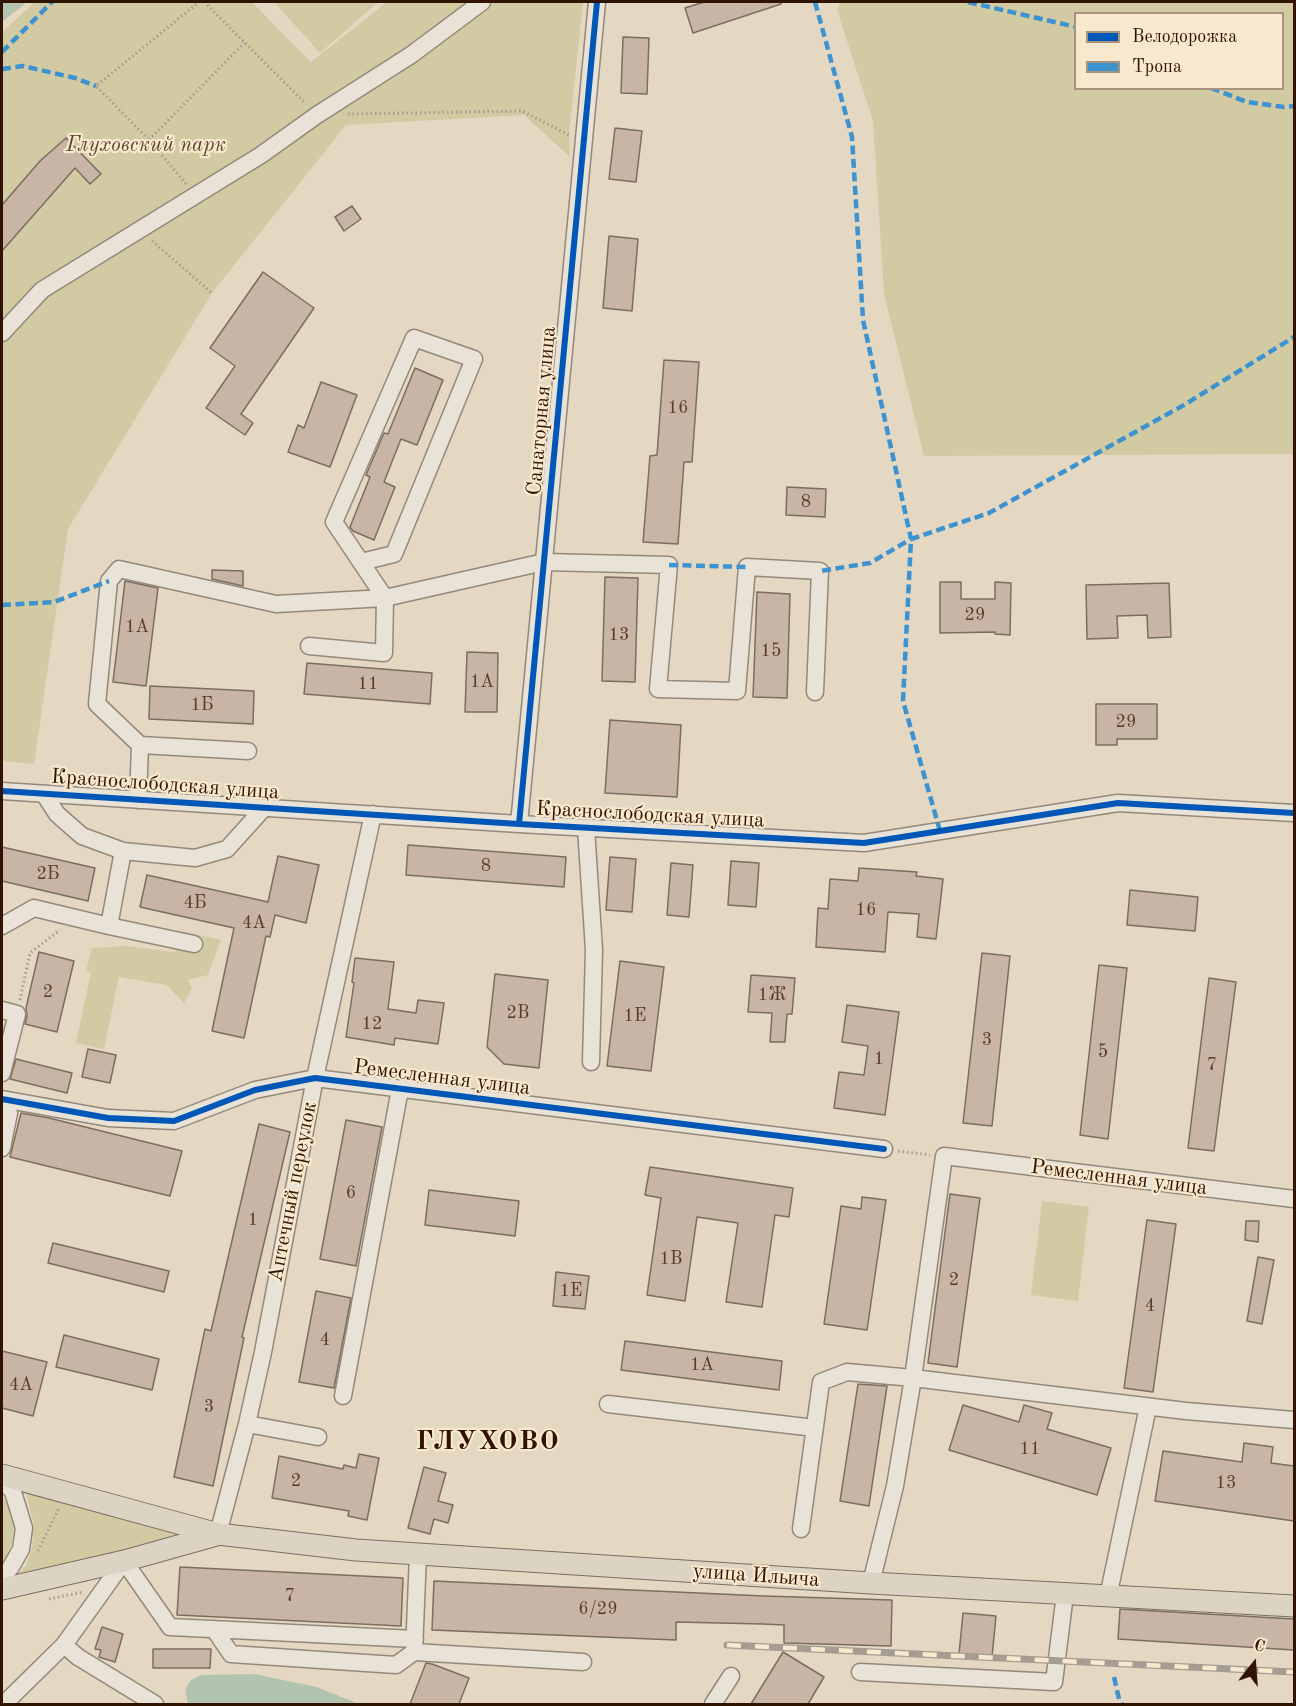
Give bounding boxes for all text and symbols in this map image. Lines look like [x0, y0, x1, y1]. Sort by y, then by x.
legend [1074, 12, 1284, 90]
text: Велодорожка [1132, 28, 1237, 46]
text: Тропа [1132, 58, 1182, 76]
park label: Глуховский парк [66, 132, 226, 158]
street label: Санаторная улица [522, 325, 562, 497]
house number: 16 [668, 397, 688, 419]
house number: 8 [801, 491, 811, 513]
house number: 29 [965, 604, 985, 626]
house number: 1А [125, 616, 149, 638]
house number: 13 [609, 624, 629, 646]
house number: 15 [761, 640, 781, 662]
house number: 1А [470, 671, 494, 693]
house number: 11 [358, 673, 378, 695]
house number: 1Б [190, 694, 214, 716]
house number: 29 [1116, 711, 1136, 733]
street label: Краснослободская улица [50, 764, 280, 806]
street label: Краснослободская улица [535, 796, 765, 834]
house number: 8 [481, 855, 491, 877]
house number: 2Б [36, 863, 60, 885]
house number: 4Б [183, 892, 207, 914]
house number: 16 [856, 899, 876, 921]
house number: 4А [242, 912, 266, 934]
house number: 2 [43, 981, 53, 1003]
house number: 1Ж [758, 984, 786, 1006]
house number: 2В [507, 1002, 529, 1024]
house number: 1Е [624, 1005, 646, 1027]
house number: 12 [362, 1013, 382, 1035]
house number: 3 [982, 1029, 992, 1051]
house number: 5 [1098, 1041, 1108, 1063]
house number: 1 [874, 1048, 884, 1070]
house number: 7 [1207, 1054, 1217, 1076]
street label: Ремесленная улица [352, 1055, 532, 1101]
street label: Аптечный переулок [263, 1100, 323, 1284]
street label: Ремесленная улица [1029, 1155, 1209, 1201]
house number: 6 [346, 1182, 356, 1204]
house number: 1 [248, 1209, 258, 1231]
house number: 1В [660, 1248, 682, 1270]
house number: 2 [949, 1269, 959, 1291]
house number: 1Е [560, 1280, 582, 1302]
house number: 4 [1145, 1295, 1155, 1317]
house number: 4 [320, 1329, 330, 1351]
house number: 1А [690, 1354, 714, 1376]
house number: 4А [9, 1374, 33, 1396]
house number: 3 [204, 1396, 214, 1418]
district label: ГЛУХОВО [416, 1426, 560, 1458]
house number: 11 [1020, 1438, 1040, 1460]
house number: 2 [291, 1470, 301, 1492]
house number: 13 [1216, 1472, 1236, 1494]
street label: улица Ильича [692, 1559, 820, 1593]
house number: 7 [285, 1585, 295, 1607]
house number: 6/29 [578, 1598, 618, 1620]
north arrow [1224, 1634, 1284, 1694]
text: С [1252, 1638, 1267, 1656]

